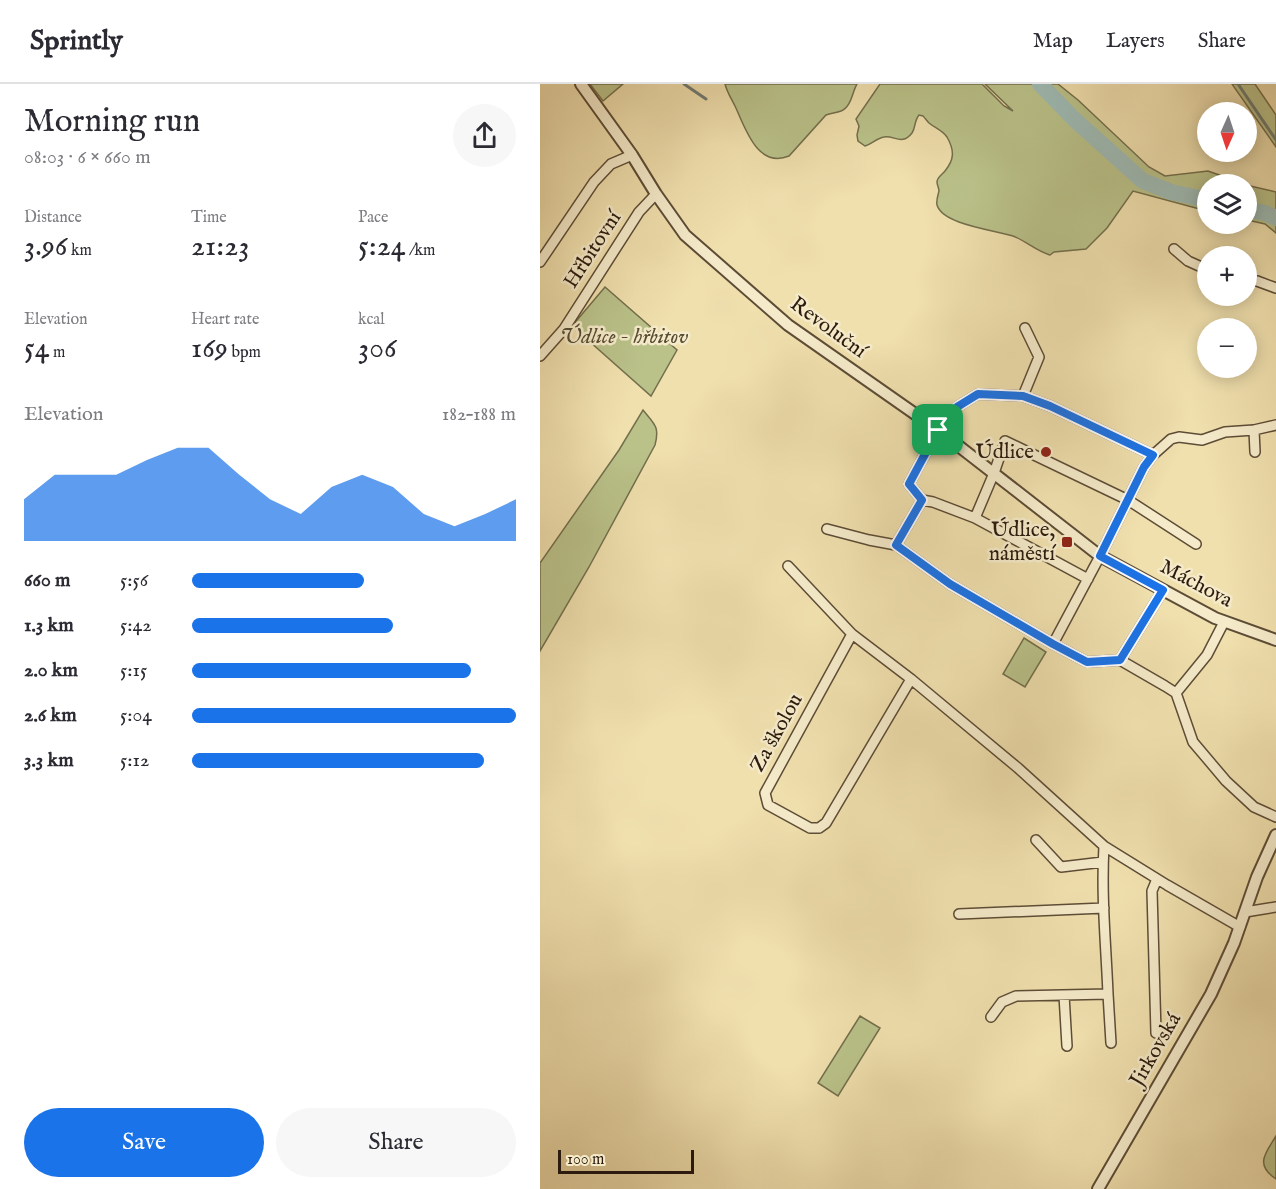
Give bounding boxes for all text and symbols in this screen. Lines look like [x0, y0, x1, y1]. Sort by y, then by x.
text: Sprintly [30, 24, 123, 59]
text: Map [1033, 28, 1073, 55]
text: Layers [1106, 28, 1165, 55]
text: Share [1198, 28, 1246, 55]
text: Morning run [24, 101, 200, 143]
north arrow [1197, 102, 1257, 162]
map controls [1197, 102, 1257, 378]
button: share [453, 104, 516, 167]
text: 08:03 · 6 × 660 m [24, 145, 151, 170]
button: layers [1197, 174, 1257, 234]
street label: Hřbitovní [558, 205, 629, 294]
text: Distance [24, 208, 82, 228]
text: Time [191, 208, 227, 228]
text: Pace [358, 208, 388, 228]
text: 3.96 [24, 228, 67, 266]
text: 21:23 [191, 228, 249, 266]
text: 5:24 [358, 228, 406, 266]
text: km [67, 241, 92, 261]
text: /km [406, 241, 435, 261]
button: + [1197, 246, 1257, 306]
street label: Revoluční [784, 291, 873, 366]
text: Elevation [24, 310, 87, 330]
text: Heart rate [191, 310, 259, 330]
text: kcal [358, 310, 385, 330]
button: − [1197, 318, 1257, 378]
park label: Údlice - hřbitov [560, 323, 688, 351]
text: 54 [24, 330, 49, 368]
text: 169 [191, 330, 228, 368]
text: 306 [358, 330, 397, 368]
text: m [49, 343, 65, 363]
text: bpm [228, 343, 261, 363]
text: Elevation [24, 402, 103, 427]
text: 182–188 m [442, 402, 516, 427]
pin [912, 404, 963, 455]
icon: arrive [921, 413, 954, 446]
place label: Údlice [976, 439, 1034, 466]
marker: Údlice [1039, 445, 1053, 459]
place label: Údlice, náměstí [989, 517, 1056, 568]
marker: Údlice, náměstí [1060, 535, 1074, 549]
street label: Máchova [1155, 554, 1238, 615]
text: 660 m [24, 568, 71, 593]
text: 5:56 [120, 568, 148, 593]
text: 1.3 km [24, 613, 74, 638]
text: 5:42 [120, 613, 152, 638]
text: 2.0 km [24, 658, 78, 683]
text: 5:15 [120, 658, 147, 683]
street label: Za školou [744, 689, 810, 777]
text: 2.6 km [24, 703, 77, 728]
text: 5:04 [120, 703, 152, 728]
text: 3.3 km [24, 748, 74, 773]
text: 5:12 [120, 748, 149, 773]
street label: Jirkovská [1123, 1007, 1188, 1093]
button: Save [24, 1108, 264, 1177]
button: Share [276, 1108, 516, 1177]
scale bar [558, 1147, 694, 1174]
text: 100 m [567, 1150, 604, 1170]

